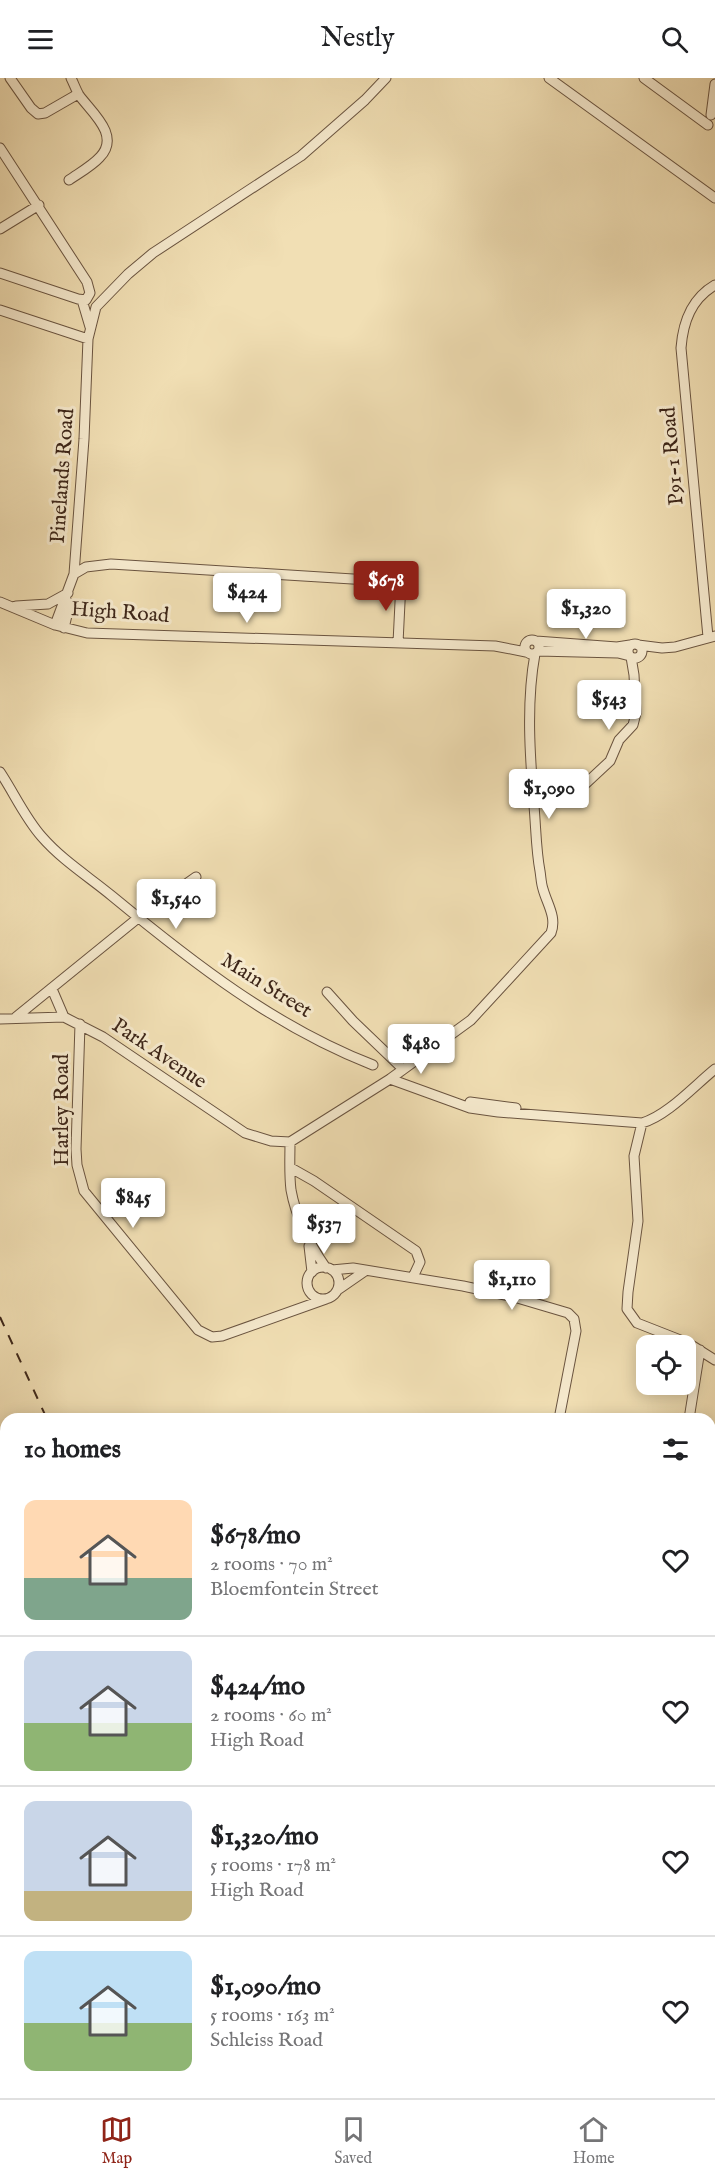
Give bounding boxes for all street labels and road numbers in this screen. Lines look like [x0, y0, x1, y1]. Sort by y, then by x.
street label: P91-1 Road [655, 405, 691, 506]
street label: Pinelands Road [45, 407, 81, 544]
street label: High Road [70, 596, 171, 630]
street label: Main Street [215, 947, 317, 1025]
street label: Park Avenue [106, 1012, 212, 1096]
street label: Harley Road [49, 1053, 76, 1166]

